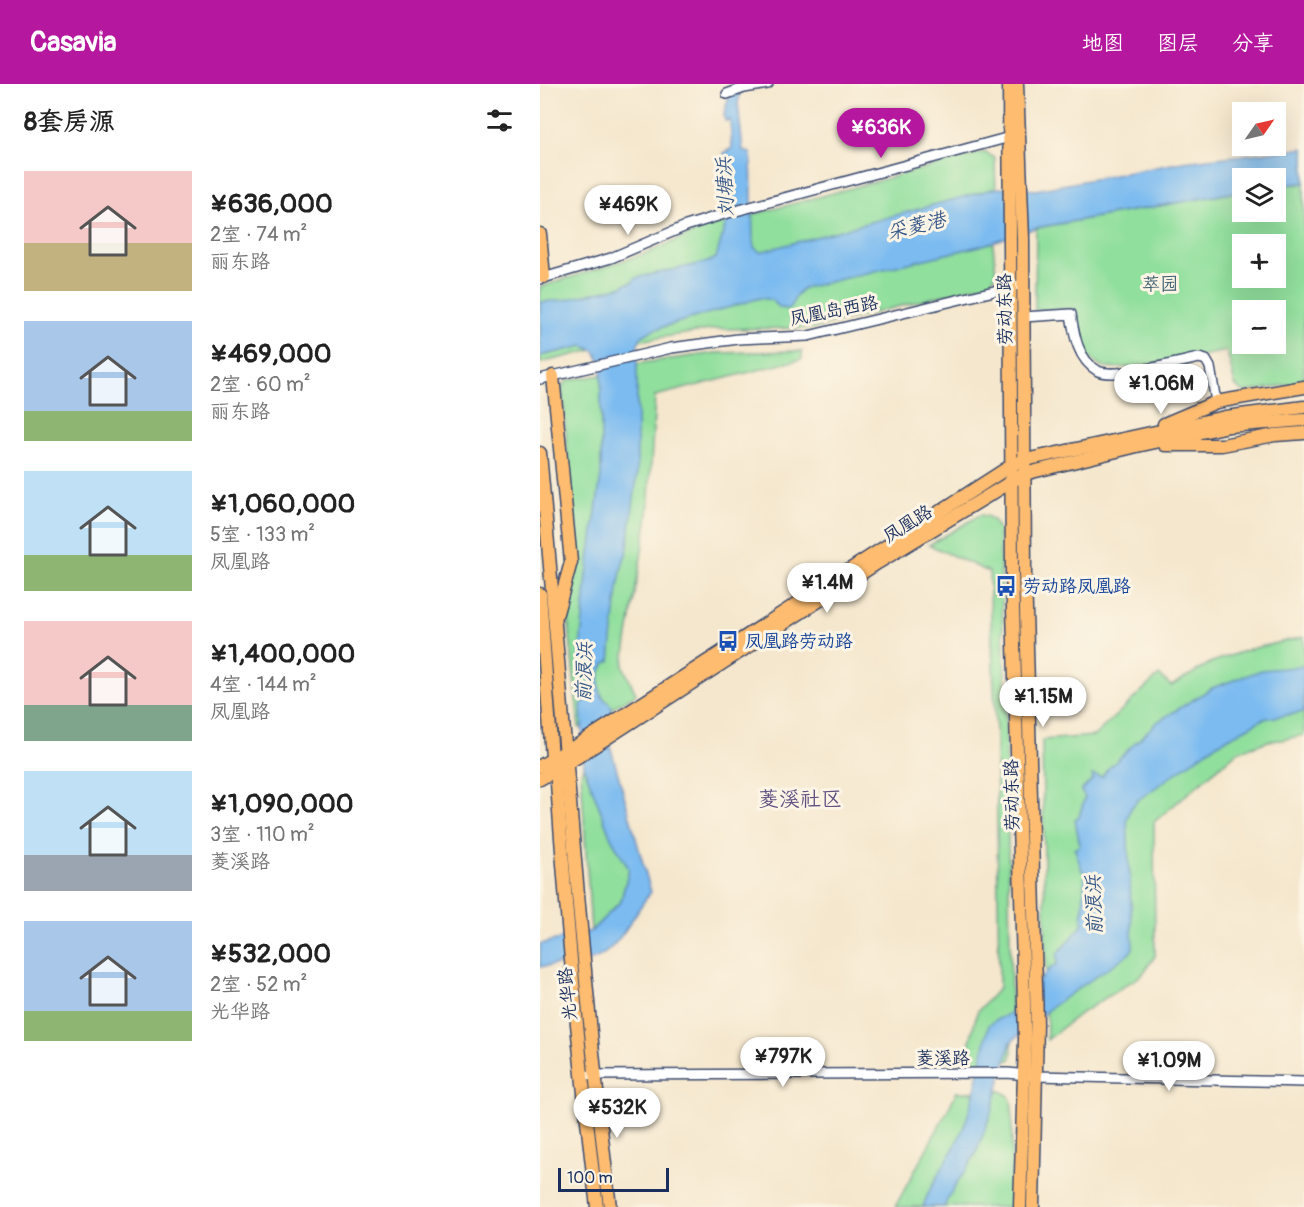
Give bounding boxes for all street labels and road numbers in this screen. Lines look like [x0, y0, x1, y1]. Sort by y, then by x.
street label: 劳动东路 [993, 273, 1017, 345]
street label: 凤凰岛西路 [788, 291, 880, 331]
street label: 凤凰路 [879, 500, 937, 548]
street label: 劳动东路 [1000, 759, 1024, 831]
street label: 光华路 [554, 966, 582, 1022]
street label: 菱溪路 [916, 1047, 970, 1070]

